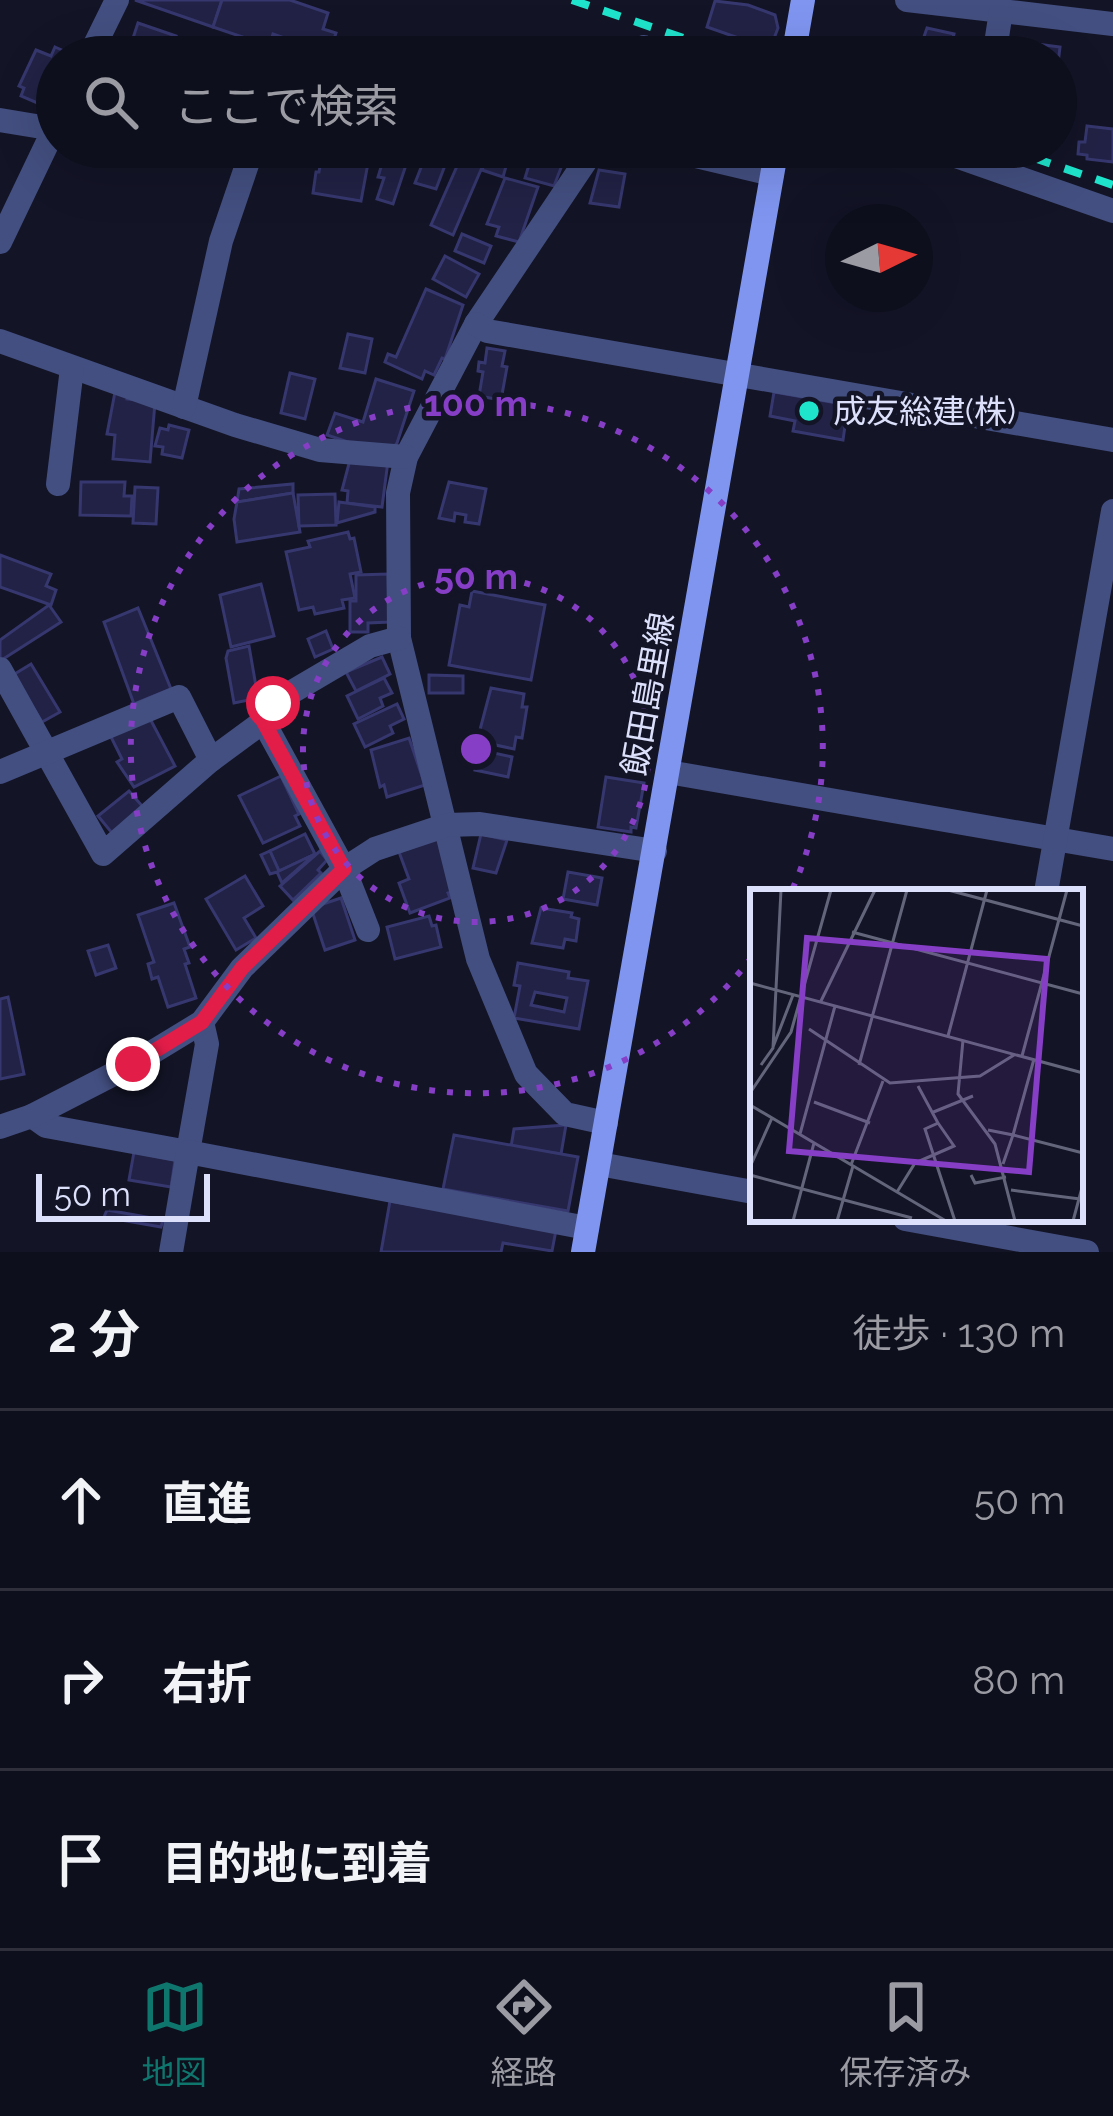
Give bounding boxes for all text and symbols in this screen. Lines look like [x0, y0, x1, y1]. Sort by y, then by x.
search box [36, 36, 1077, 168]
icon: search [78, 69, 144, 135]
text: ここで検索 [174, 80, 399, 133]
north arrow [825, 204, 933, 312]
text: 100 m [424, 382, 528, 424]
place label: 成友総建(株) [833, 392, 1016, 431]
marker: 成友総建(株) [796, 398, 822, 424]
text: 50 m [434, 555, 518, 597]
street label: 飯田島里線 [614, 609, 682, 779]
route start [246, 676, 300, 730]
centre of rings [455, 728, 497, 770]
inset map [750, 889, 1083, 1222]
route end [106, 1037, 160, 1091]
scale bar [36, 1168, 210, 1221]
text: 50 m [54, 1175, 131, 1214]
text: 2 分 [48, 1304, 140, 1364]
text: 徒歩 · 130 m [853, 1310, 1065, 1356]
icon: ahead [48, 1467, 114, 1533]
text: 直進 [162, 1477, 252, 1530]
text: 50 m [974, 1477, 1065, 1523]
icon: right [48, 1647, 114, 1713]
text: 右折 [162, 1657, 252, 1710]
text: 80 m [972, 1657, 1065, 1703]
icon: arrive [48, 1827, 114, 1893]
text: 目的地に到着 [162, 1837, 432, 1890]
tab: 地図 [142, 1974, 208, 2094]
tab: 経路 [491, 1974, 557, 2094]
tab: 保存済み [840, 1974, 972, 2094]

